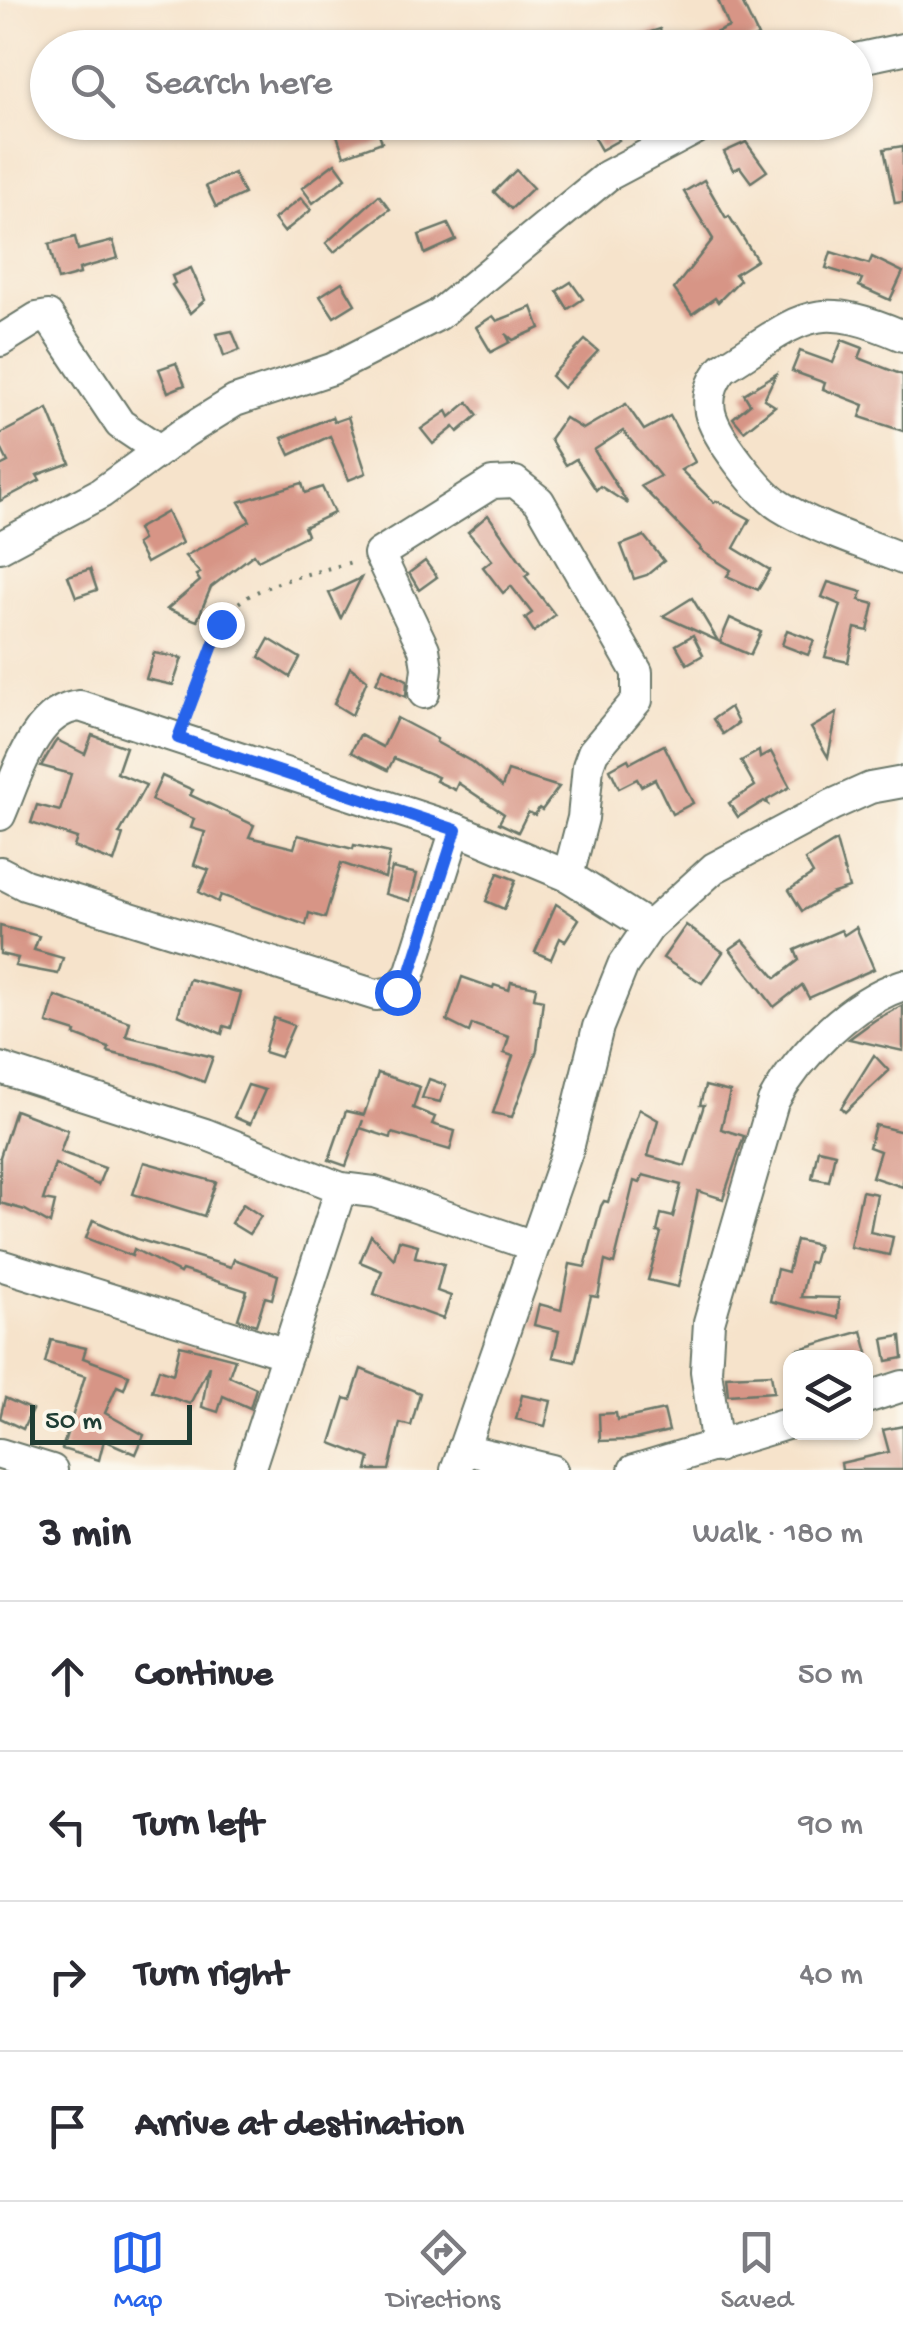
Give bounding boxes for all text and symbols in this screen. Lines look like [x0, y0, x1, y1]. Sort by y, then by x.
search box [30, 30, 873, 140]
icon: search [65, 58, 120, 113]
text: Search here [145, 63, 332, 107]
route end [199, 602, 245, 648]
route start [375, 970, 421, 1016]
map controls [783, 1350, 873, 1440]
button: layers [783, 1350, 873, 1440]
scale bar [30, 1400, 192, 1444]
text: 50 m [45, 1406, 102, 1439]
text: 3 min [40, 1511, 131, 1560]
text: Walk · 180 m [693, 1516, 863, 1554]
icon: ahead [40, 1649, 95, 1704]
text: Continue [135, 1654, 273, 1698]
text: 50 m [798, 1657, 863, 1695]
icon: left [40, 1799, 95, 1854]
text: Turn left [135, 1804, 263, 1848]
text: 90 m [799, 1807, 863, 1845]
icon: right [40, 1949, 95, 2004]
text: Turn right [135, 1954, 287, 1998]
text: 40 m [799, 1957, 863, 1995]
icon: arrive [40, 2099, 95, 2154]
text: Arrive at destination [135, 2104, 464, 2148]
tab: Map [110, 2225, 165, 2318]
tab: Directions [386, 2225, 500, 2318]
tab: Saved [721, 2225, 793, 2318]

